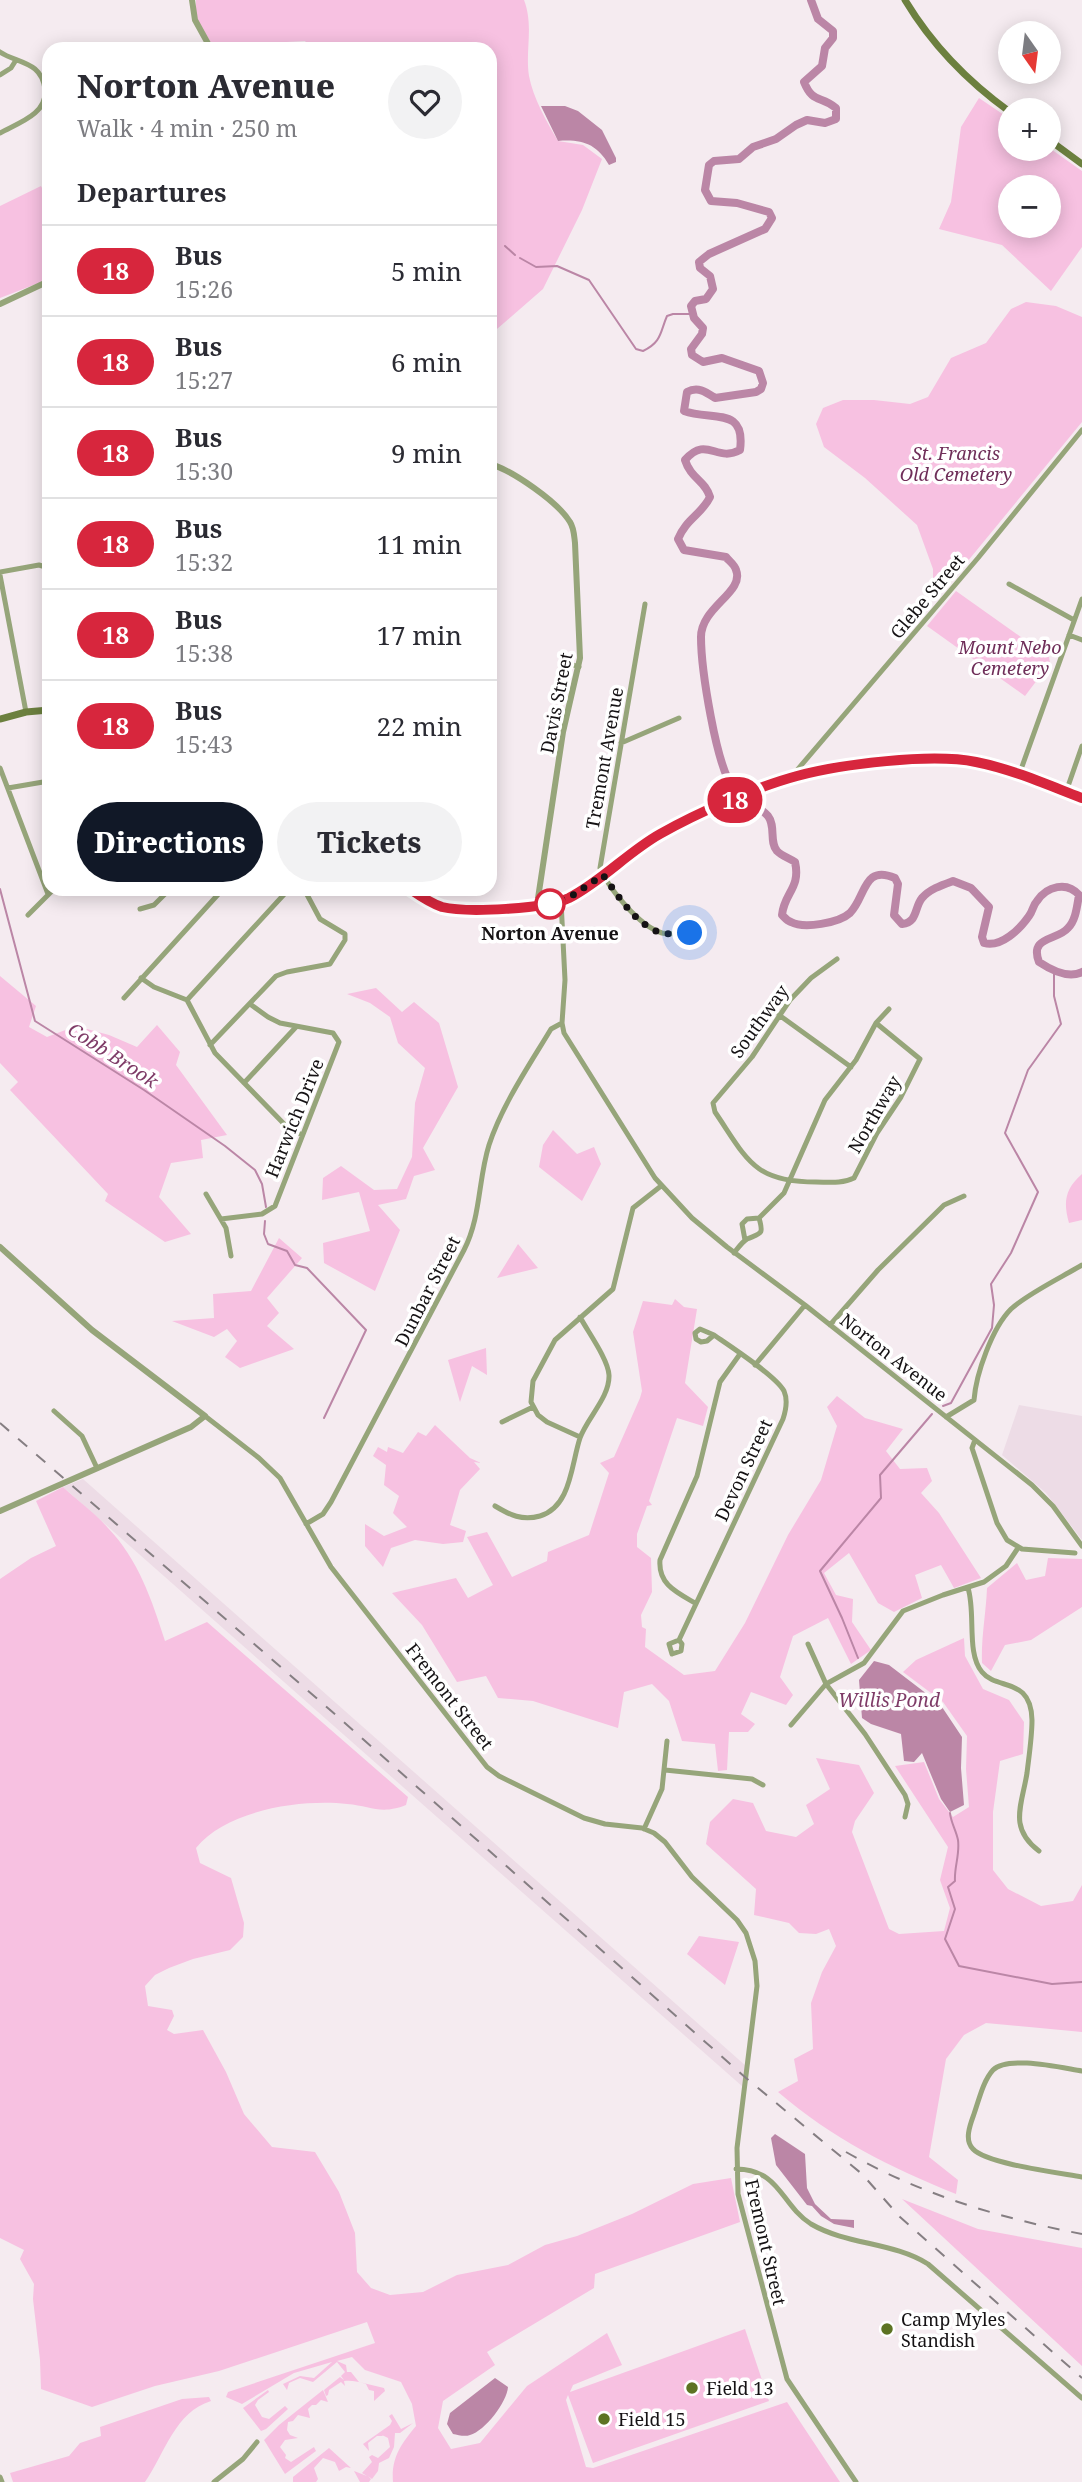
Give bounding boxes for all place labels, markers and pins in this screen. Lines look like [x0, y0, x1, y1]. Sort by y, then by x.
marker: Norton Avenue [535, 889, 565, 919]
place label: Norton Avenue [481, 921, 619, 945]
place label: Camp Myles Standish [901, 2307, 1005, 2352]
marker: Camp Myles Standish [879, 2321, 895, 2337]
place label: Field 13 [706, 2376, 773, 2400]
marker: Field 13 [684, 2380, 700, 2396]
place label: Field 15 [618, 2407, 685, 2431]
marker: Field 15 [596, 2411, 612, 2427]

